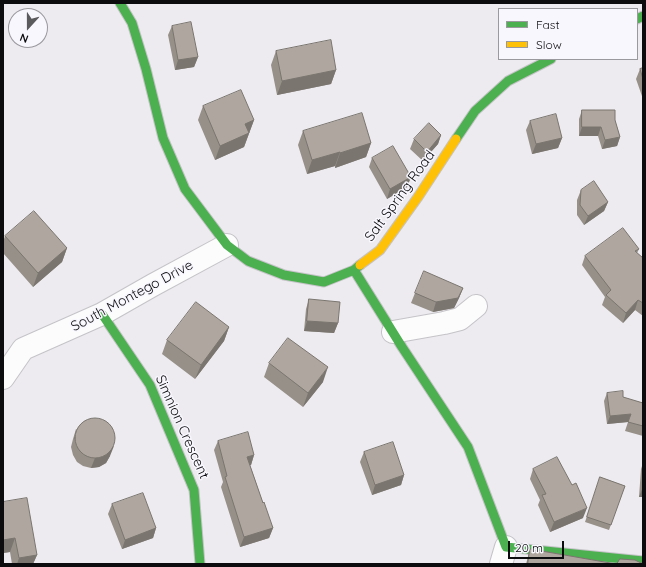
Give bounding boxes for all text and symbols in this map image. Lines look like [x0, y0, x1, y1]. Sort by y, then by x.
north arrow [8, 8, 48, 48]
legend [498, 8, 638, 60]
text: Fast [536, 17, 560, 32]
text: N [18, 30, 30, 46]
text: Slow [536, 37, 562, 52]
street label: Salt Spring Road [361, 147, 439, 245]
street label: South Montego Drive [68, 257, 196, 335]
street label: Simnion Crescent [152, 373, 212, 481]
scale bar [510, 533, 566, 559]
text: 20 m [515, 540, 543, 555]

